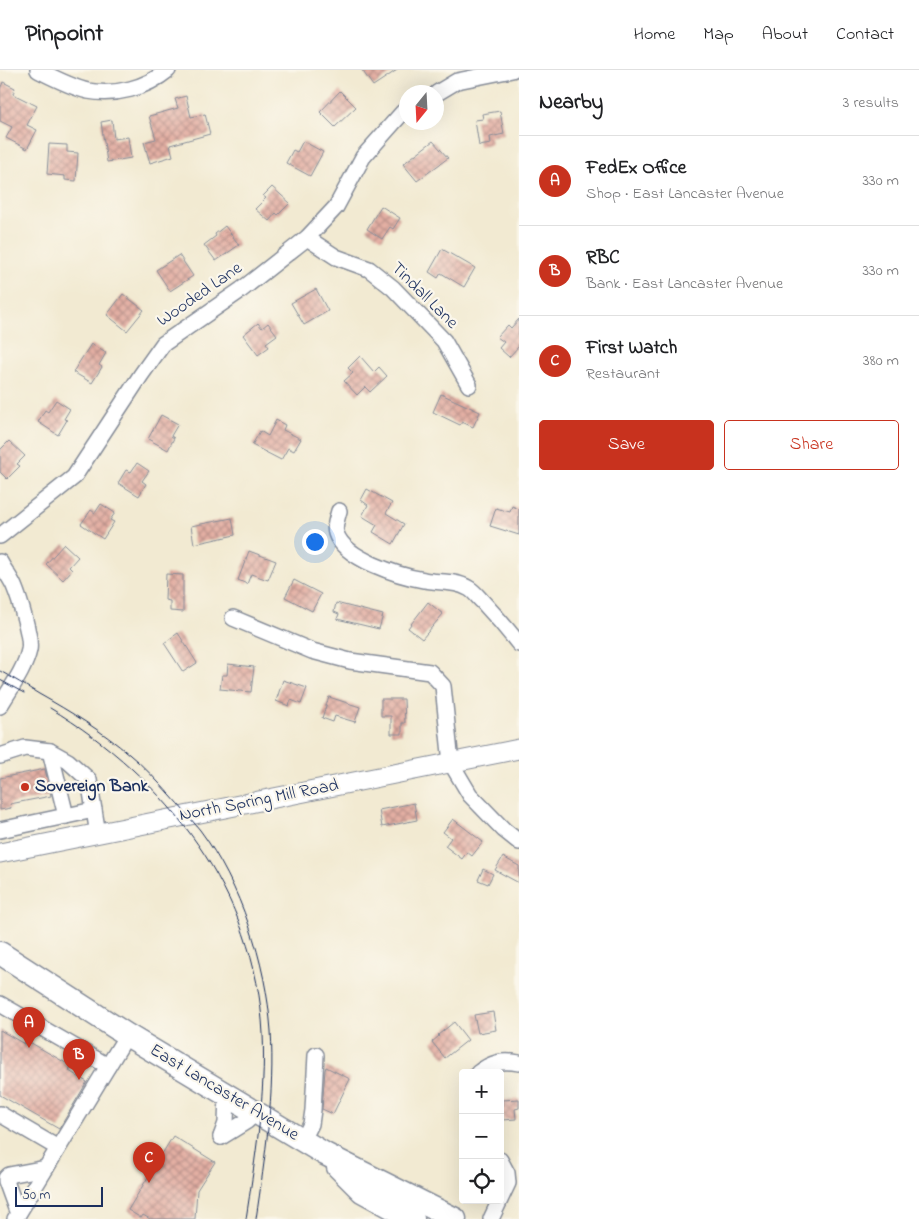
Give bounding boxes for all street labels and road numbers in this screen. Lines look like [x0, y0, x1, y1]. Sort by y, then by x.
street label: Wooded Lane [152, 255, 249, 334]
street label: Tindall Lane [384, 256, 464, 336]
street label: North Spring Mill Road [177, 773, 341, 830]
street label: East Lancaster Avenue [144, 1038, 305, 1149]

